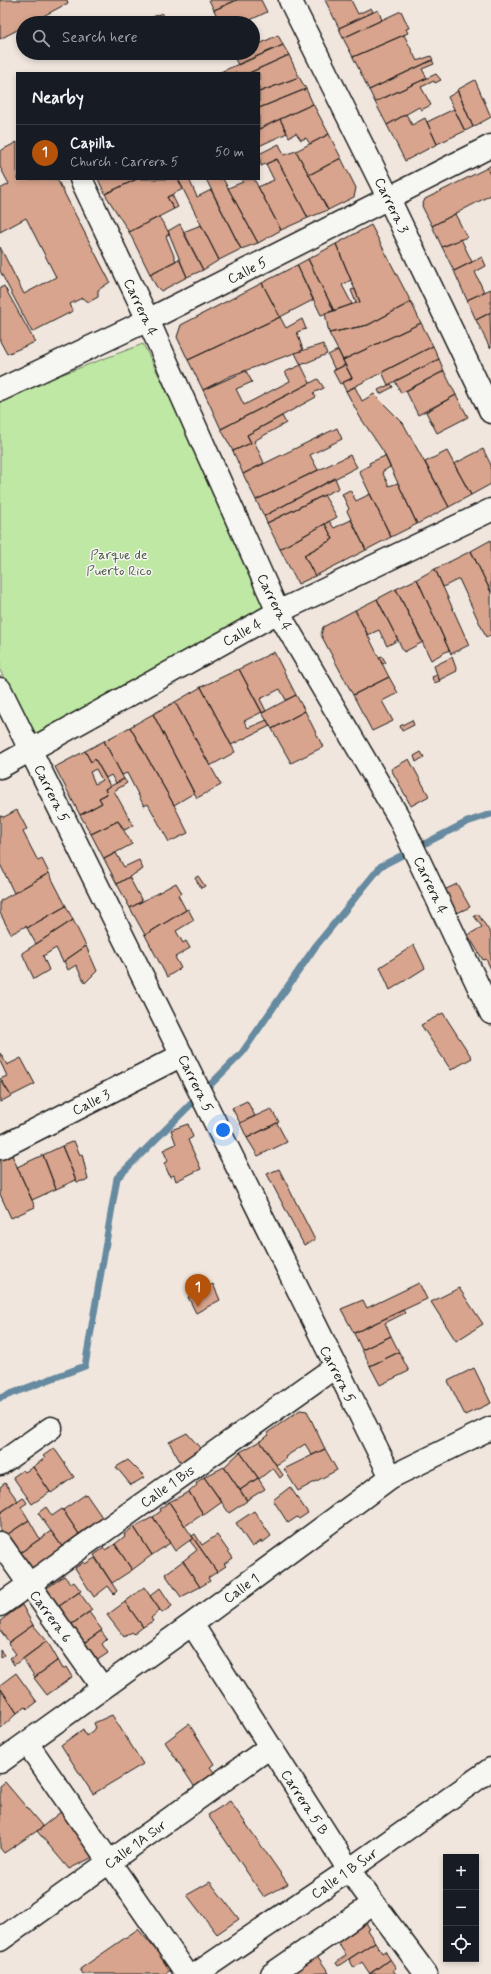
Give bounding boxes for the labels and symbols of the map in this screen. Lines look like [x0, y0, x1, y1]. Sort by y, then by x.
street label: Carrera 3 [370, 175, 412, 236]
street label: Calle 5 [225, 253, 270, 289]
street label: Carrera 4 [119, 276, 161, 339]
park label: Parque de Puerto Rico [86, 546, 152, 580]
street label: Carrera 4 [253, 571, 296, 634]
street label: Calle 4 [220, 615, 265, 651]
street label: Carrera 5 [29, 762, 73, 825]
street label: Carrera 4 [409, 854, 451, 917]
street label: Carrera 5 [173, 1052, 217, 1115]
street label: Calle 3 [69, 1086, 113, 1120]
your location [213, 1120, 233, 1140]
pin: 1 [185, 1274, 211, 1307]
street label: Carrera 5 [315, 1343, 359, 1406]
street label: Calle 1 Bis [137, 1462, 198, 1512]
street label: Calle 1 [220, 1570, 263, 1608]
street label: Carrera 6 [25, 1587, 75, 1646]
street label: Carrera 5 B [276, 1766, 332, 1839]
street label: Calle 1A Sur [101, 1816, 170, 1873]
street label: Calle 1 B Sur [308, 1844, 382, 1903]

